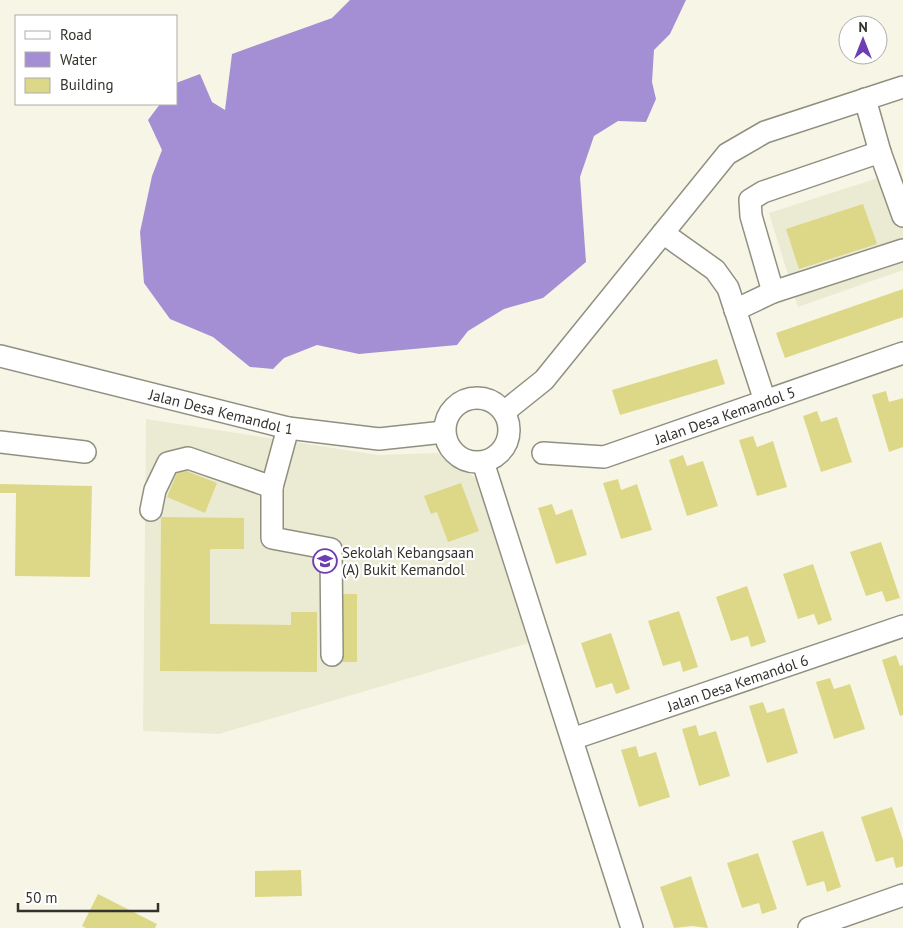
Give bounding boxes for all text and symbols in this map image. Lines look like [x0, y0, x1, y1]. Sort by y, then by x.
legend [15, 15, 178, 105]
north arrow [838, 15, 888, 65]
text: N [858, 18, 868, 36]
text: Road [60, 25, 92, 44]
text: Water [60, 50, 97, 69]
text: Building [60, 75, 114, 94]
street label: Jalan Desa Kemandol 5 [651, 382, 798, 449]
street label: Jalan Desa Kemandol 1 [146, 384, 294, 438]
place label: Sekolah Kebangsaan (A) Bukit Kemandol [342, 543, 474, 579]
school or university icon: Sekolah Kebangsaan (A) Bukit Kemandol [312, 548, 338, 574]
street label: Jalan Desa Kemandol 6 [664, 650, 811, 716]
scale bar [18, 880, 158, 912]
text: 50 m [25, 888, 58, 907]

